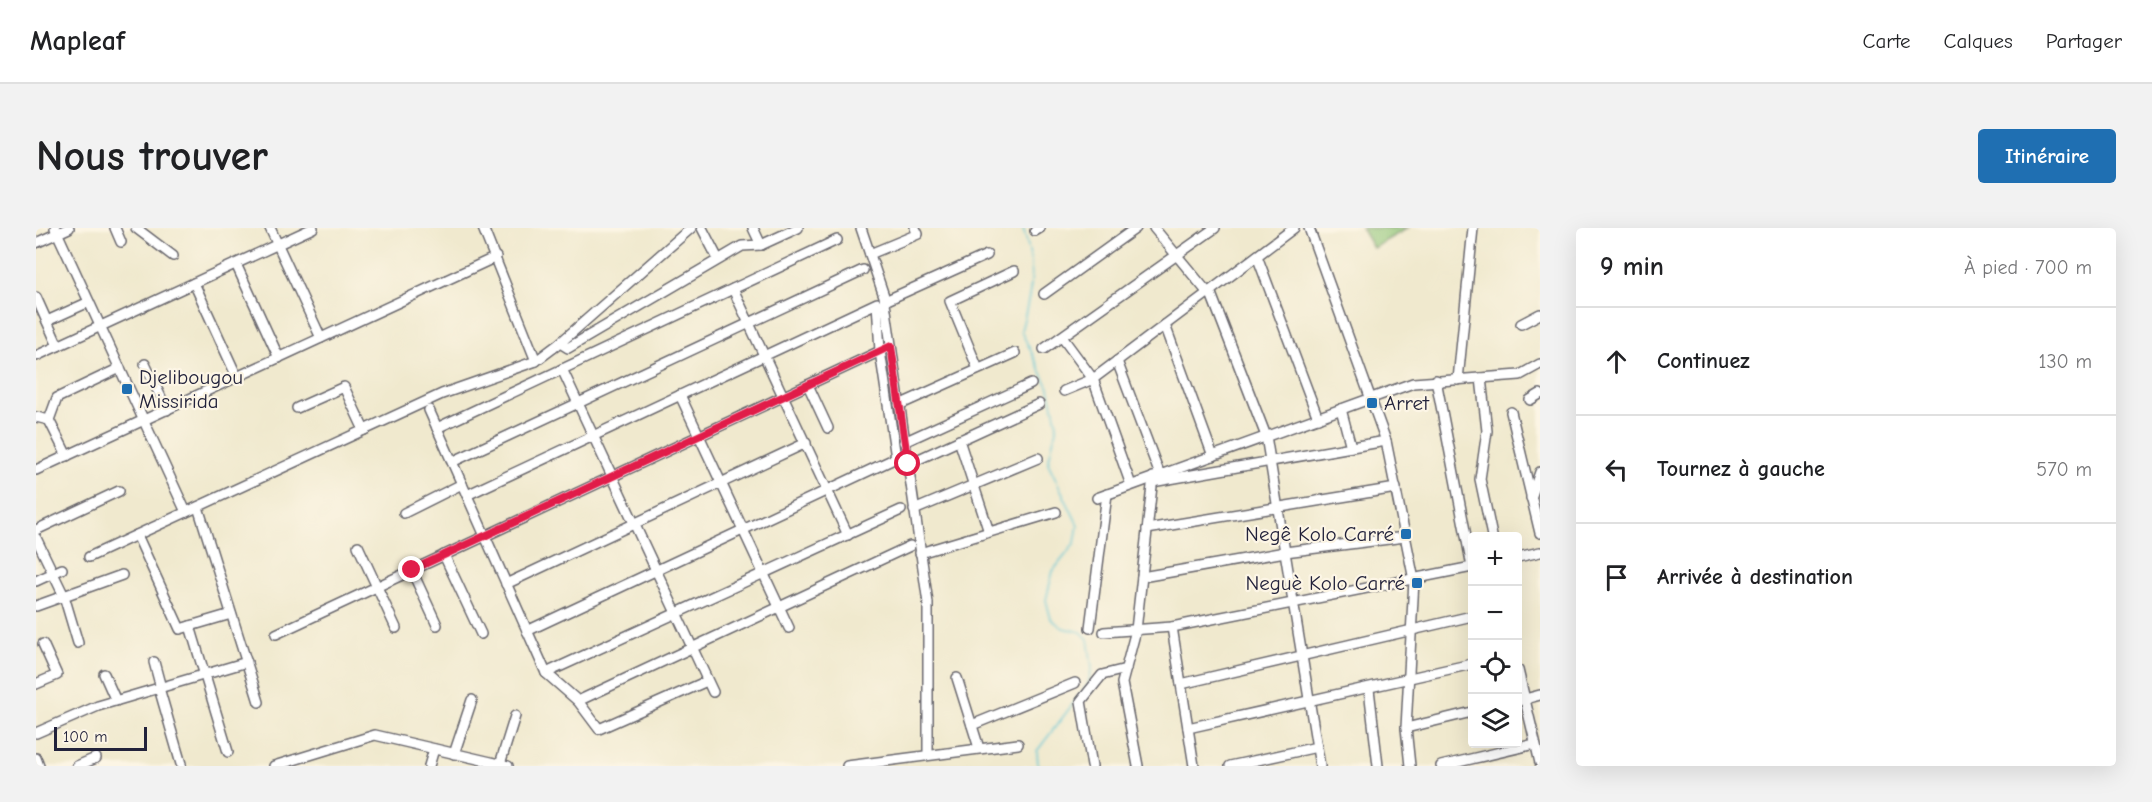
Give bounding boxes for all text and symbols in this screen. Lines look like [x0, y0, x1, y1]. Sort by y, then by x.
text: Mapleaf [30, 25, 125, 57]
text: Carte [1863, 29, 1911, 53]
text: Calques [1944, 29, 2013, 53]
text: Partager [2046, 29, 2122, 53]
button: Itinéraire [1978, 129, 2116, 183]
text: Nous trouver [36, 132, 268, 181]
text: 9 min [1600, 252, 1664, 282]
text: À pied · 700 m [1964, 256, 2092, 279]
icon: ahead [1600, 345, 1633, 378]
text: Continuez [1657, 348, 1750, 374]
text: 130 m [2039, 350, 2092, 373]
place label: Djelibougou Missirida [139, 365, 243, 413]
marker: Djelibougou Missirida [120, 382, 134, 396]
place label: Arret [1384, 391, 1430, 415]
marker: Arret [1365, 396, 1379, 410]
route start [894, 450, 920, 476]
icon: left [1600, 453, 1633, 486]
text: Tournez à gauche [1657, 456, 1825, 482]
text: 570 m [2036, 458, 2092, 481]
place label: Negê Kolo Carré [1245, 522, 1394, 546]
marker: Negê Kolo Carré [1399, 527, 1413, 541]
map controls [1468, 532, 1522, 748]
button: + [1468, 532, 1522, 586]
route end [398, 556, 424, 582]
icon: arrive [1600, 561, 1633, 594]
text: Arrivée à destination [1657, 564, 1853, 590]
place label: Neguè Kolo Carré [1245, 571, 1405, 595]
marker: Neguè Kolo Carré [1410, 576, 1424, 590]
button: − [1468, 586, 1522, 640]
button: locate [1468, 640, 1522, 694]
button: layers [1468, 694, 1522, 748]
scale bar [54, 724, 147, 752]
text: 100 m [63, 728, 107, 746]

